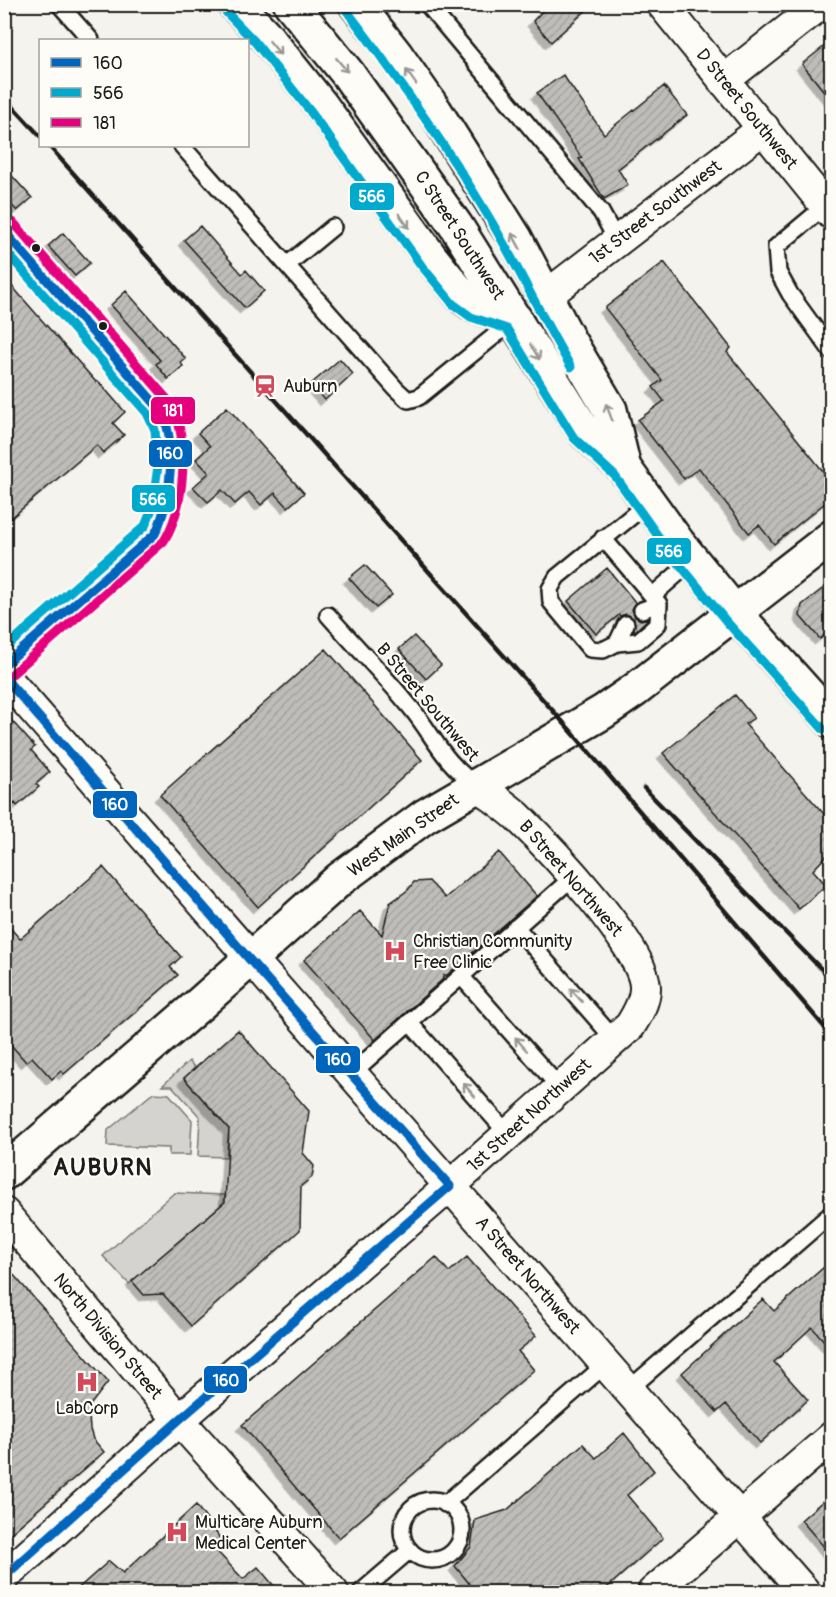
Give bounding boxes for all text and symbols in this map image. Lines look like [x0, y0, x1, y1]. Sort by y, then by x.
legend [39, 39, 249, 147]
one-way arrow [268, 39, 281, 55]
street label: D Street Southwest [691, 44, 803, 175]
text: 160 [93, 52, 123, 75]
one-way arrow [335, 57, 348, 73]
one-way arrow [405, 69, 417, 85]
text: 566 [93, 82, 124, 105]
text: 181 [93, 112, 116, 135]
street label: 1st Street Southwest [584, 155, 727, 270]
street label: C Street Southwest [409, 167, 510, 305]
line badge: 566 [349, 182, 395, 211]
text: 566 [358, 187, 386, 207]
one-way arrow [398, 212, 410, 228]
one-way arrow [510, 233, 522, 250]
unlabelled marker [30, 242, 42, 254]
unlabelled marker [97, 320, 109, 332]
one-way arrow [529, 343, 541, 360]
station icon: Auburn [252, 373, 278, 399]
place label: Auburn [283, 375, 338, 398]
line badge: 181 [150, 396, 196, 425]
text: 181 [163, 401, 183, 421]
one-way arrow [603, 403, 614, 422]
line badge: 160 [148, 439, 193, 468]
text: 160 [157, 444, 183, 464]
line badge: 566 [131, 484, 176, 513]
text: 566 [139, 490, 167, 510]
line badge: 566 [646, 537, 692, 565]
text: 566 [655, 542, 683, 562]
street label: B Street Southwest [371, 638, 484, 767]
street label: West Main Street [343, 788, 464, 882]
line badge: 160 [92, 790, 138, 819]
text: 160 [102, 795, 128, 815]
street label: B Street Northwest [514, 815, 628, 942]
place label: Christian Community Free Clinic [413, 930, 573, 974]
hospital icon: Christian Community Free Clinic [382, 938, 408, 964]
one-way arrow [569, 988, 583, 1003]
one-way arrow [514, 1037, 528, 1052]
line badge: 160 [315, 1045, 361, 1074]
text: 160 [325, 1050, 351, 1070]
street label: 1st Street Northwest [462, 1053, 597, 1177]
one-way arrow [462, 1083, 476, 1098]
district label: AUBURN [53, 1153, 153, 1182]
street label: A Street Northwest [470, 1212, 586, 1340]
street label: North Division Street [48, 1268, 168, 1405]
line badge: 160 [203, 1365, 248, 1394]
hospital icon: LabCorp [74, 1369, 100, 1395]
text: 160 [213, 1371, 239, 1391]
place label: LabCorp [55, 1397, 119, 1420]
place label: Multicare Auburn Medical Center [195, 1511, 323, 1555]
hospital icon: Multicare Auburn Medical Center [164, 1519, 190, 1545]

